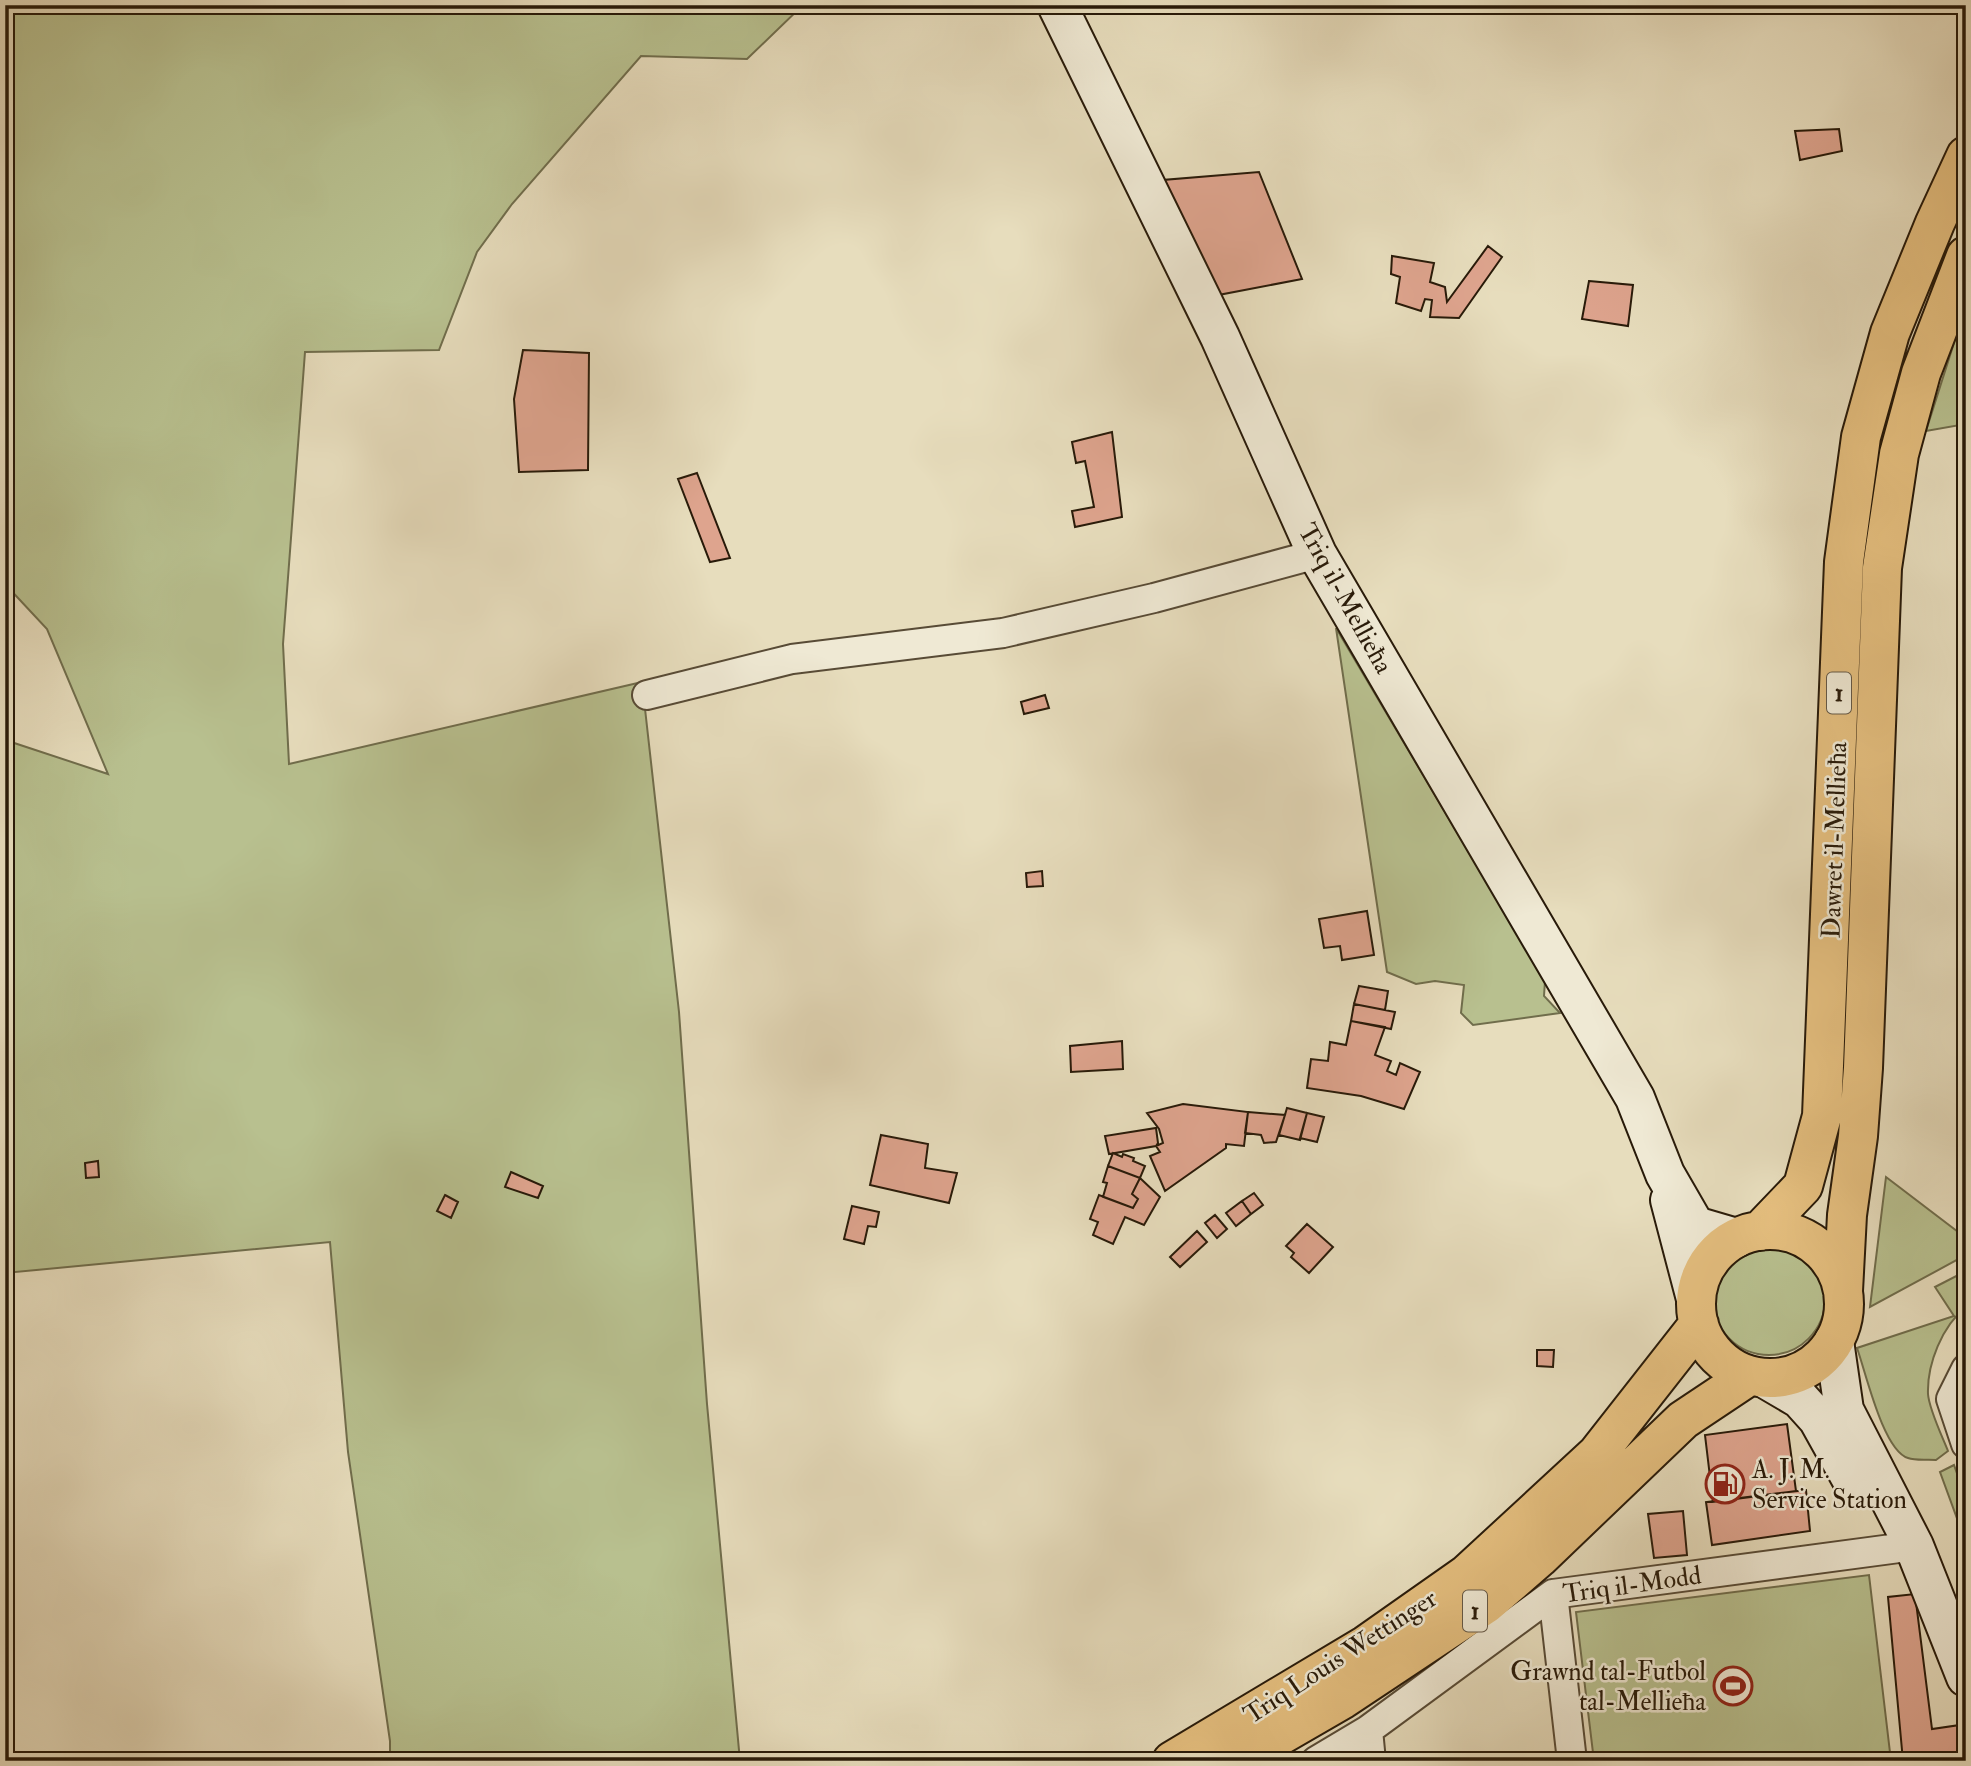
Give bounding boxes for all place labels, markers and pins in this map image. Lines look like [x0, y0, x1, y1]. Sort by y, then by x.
place label: A. J. M. Service Station [1751, 1454, 1907, 1516]
fuel station icon: A. J. M. Service Station [1704, 1463, 1746, 1505]
place label: Grawnd tal-Futbol tal-Mellieħa [1510, 1656, 1706, 1718]
sports icon: Grawnd tal-Futbol tal-Mellieħa [1712, 1665, 1754, 1707]

